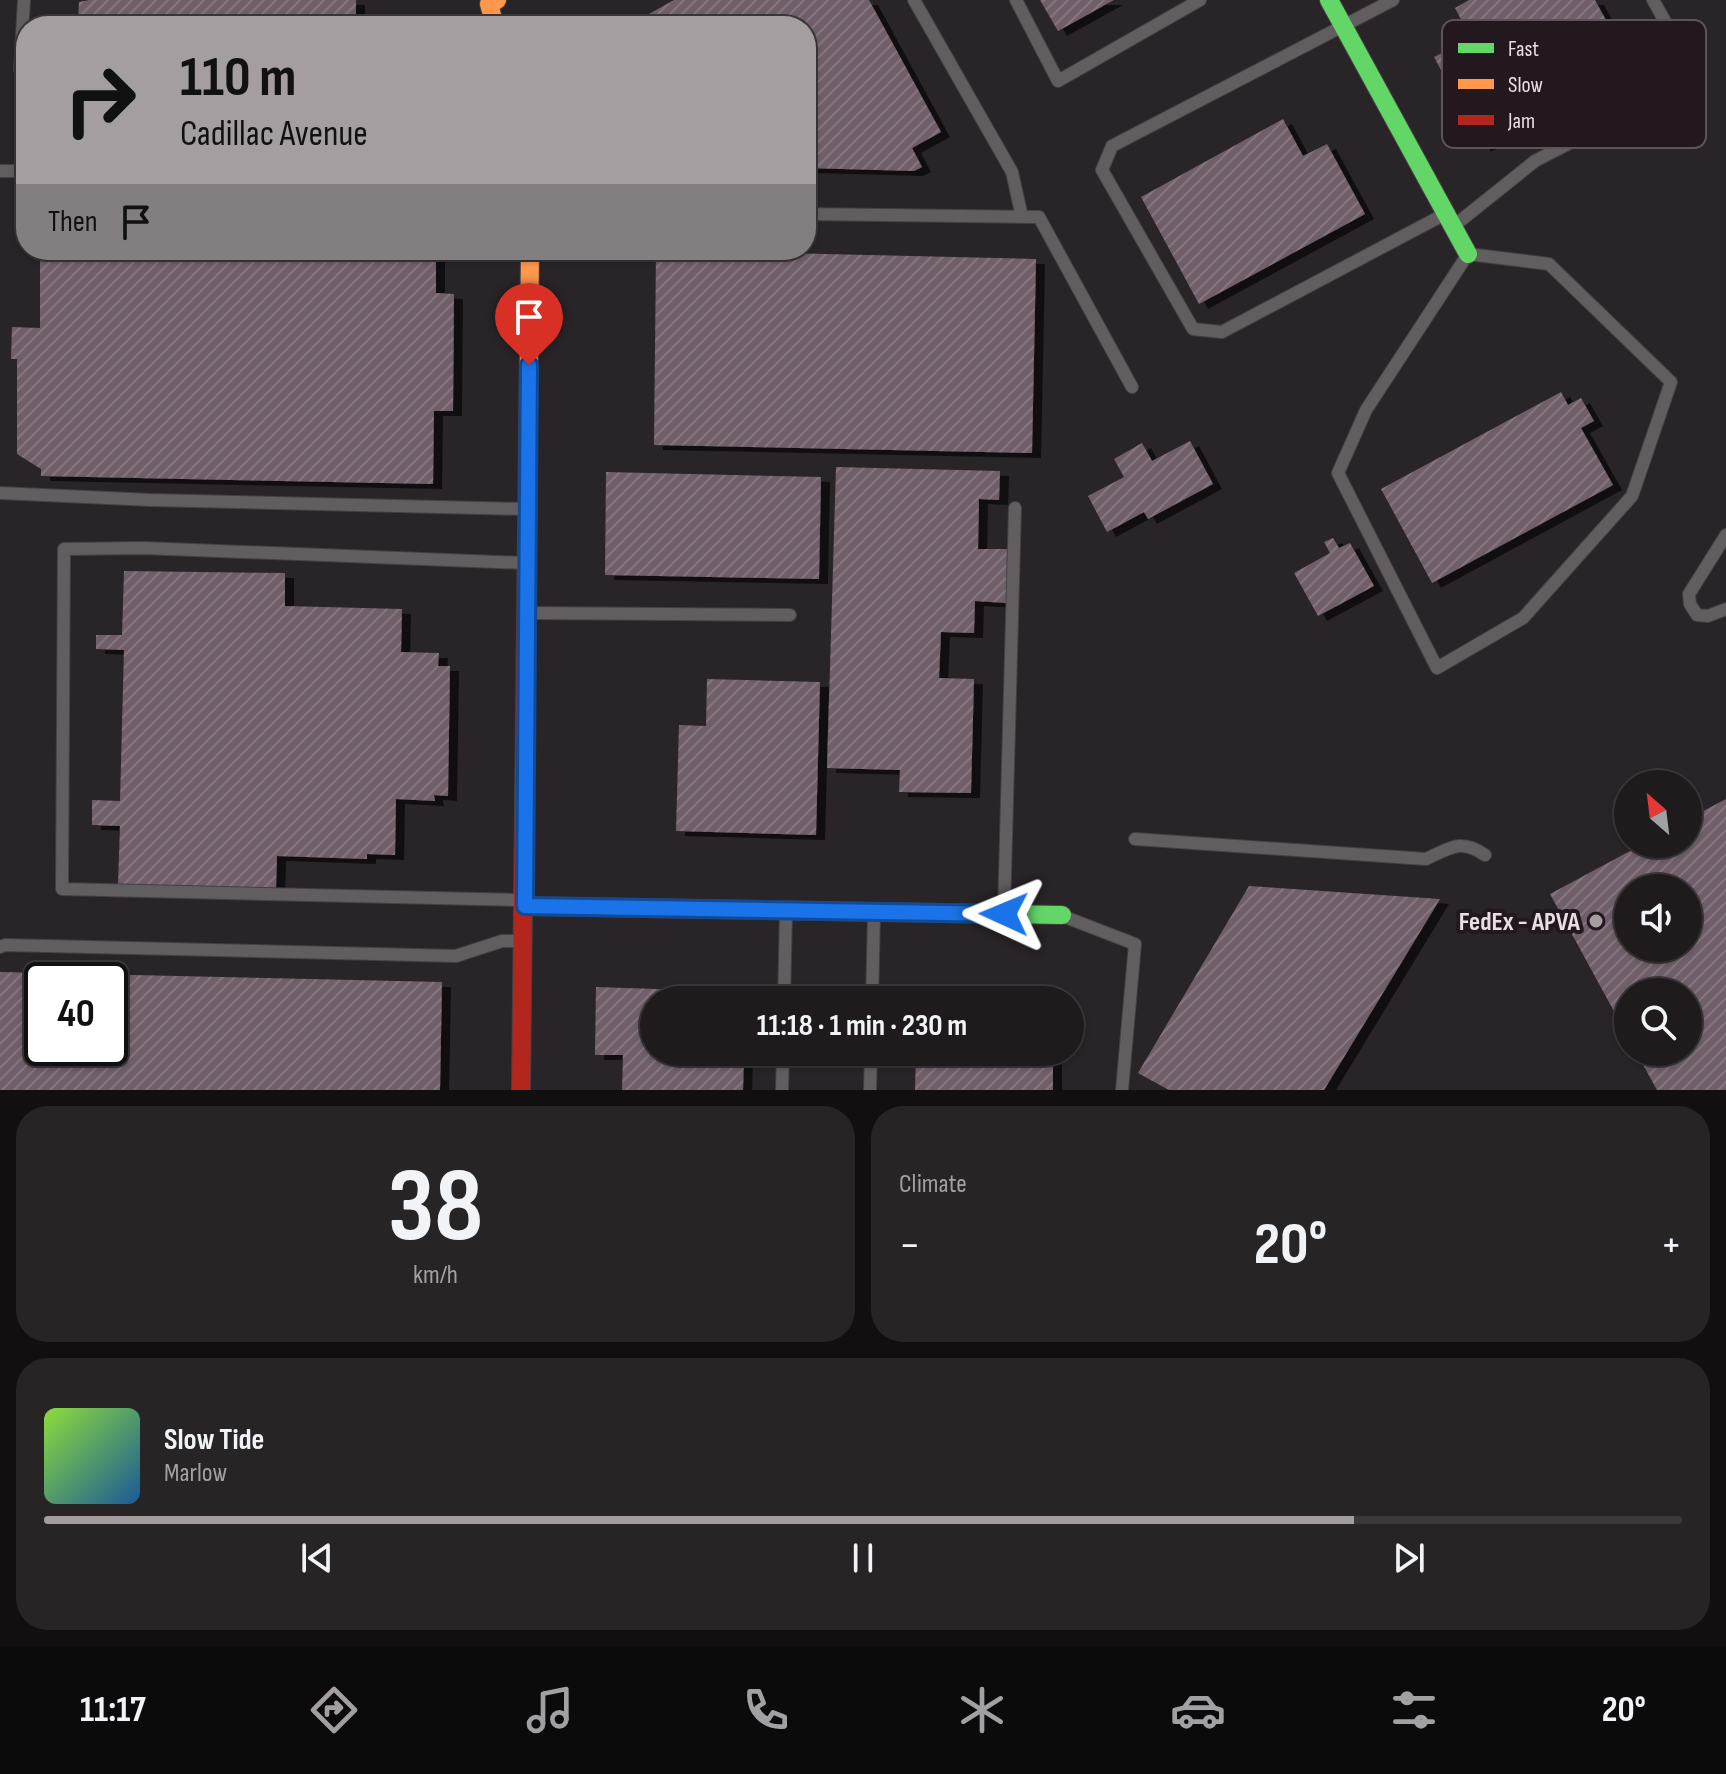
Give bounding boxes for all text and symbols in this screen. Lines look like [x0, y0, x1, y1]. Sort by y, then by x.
legend [1442, 20, 1706, 148]
text: Fast [1508, 36, 1539, 63]
text: 110 m [180, 45, 296, 112]
icon: right [48, 48, 152, 152]
text: Slow [1508, 72, 1543, 99]
text: Jam [1507, 108, 1535, 135]
text: Cadillac Avenue [180, 113, 368, 156]
icon: arrive [114, 200, 158, 244]
text: Then [48, 204, 98, 240]
pin [495, 283, 563, 365]
icon: arrive [507, 295, 551, 339]
north arrow [1614, 770, 1702, 858]
map controls [1614, 770, 1702, 1066]
position arrow [962, 872, 1046, 956]
button: sound [1614, 874, 1702, 962]
place label: FedEx - APVA [1459, 907, 1581, 938]
marker: FedEx - APVA [1587, 912, 1605, 930]
speed limit sign: 40 [24, 962, 128, 1066]
button: search [1614, 978, 1702, 1066]
text: 11:18 · 1 min · 230 m [757, 1008, 967, 1044]
text: 38 [388, 1145, 483, 1270]
text: Climate [899, 1169, 967, 1200]
text: 20° [1254, 1209, 1327, 1281]
text: − [899, 1219, 921, 1272]
text: + [1660, 1219, 1682, 1272]
text: km/h [413, 1260, 458, 1291]
text: Slow Tide [164, 1422, 264, 1458]
text: Marlow [164, 1458, 227, 1489]
icon: previous [295, 1536, 339, 1580]
icon: pause [841, 1536, 885, 1580]
icon: next [1387, 1536, 1431, 1580]
icon: directions [306, 1682, 362, 1738]
icon: music [522, 1682, 578, 1738]
icon: phone [738, 1682, 794, 1738]
icon: climate [954, 1682, 1010, 1738]
icon: car [1170, 1682, 1226, 1738]
icon: filters [1386, 1682, 1442, 1738]
text: 11:17 [80, 1689, 146, 1732]
text: 20° [1602, 1689, 1646, 1732]

